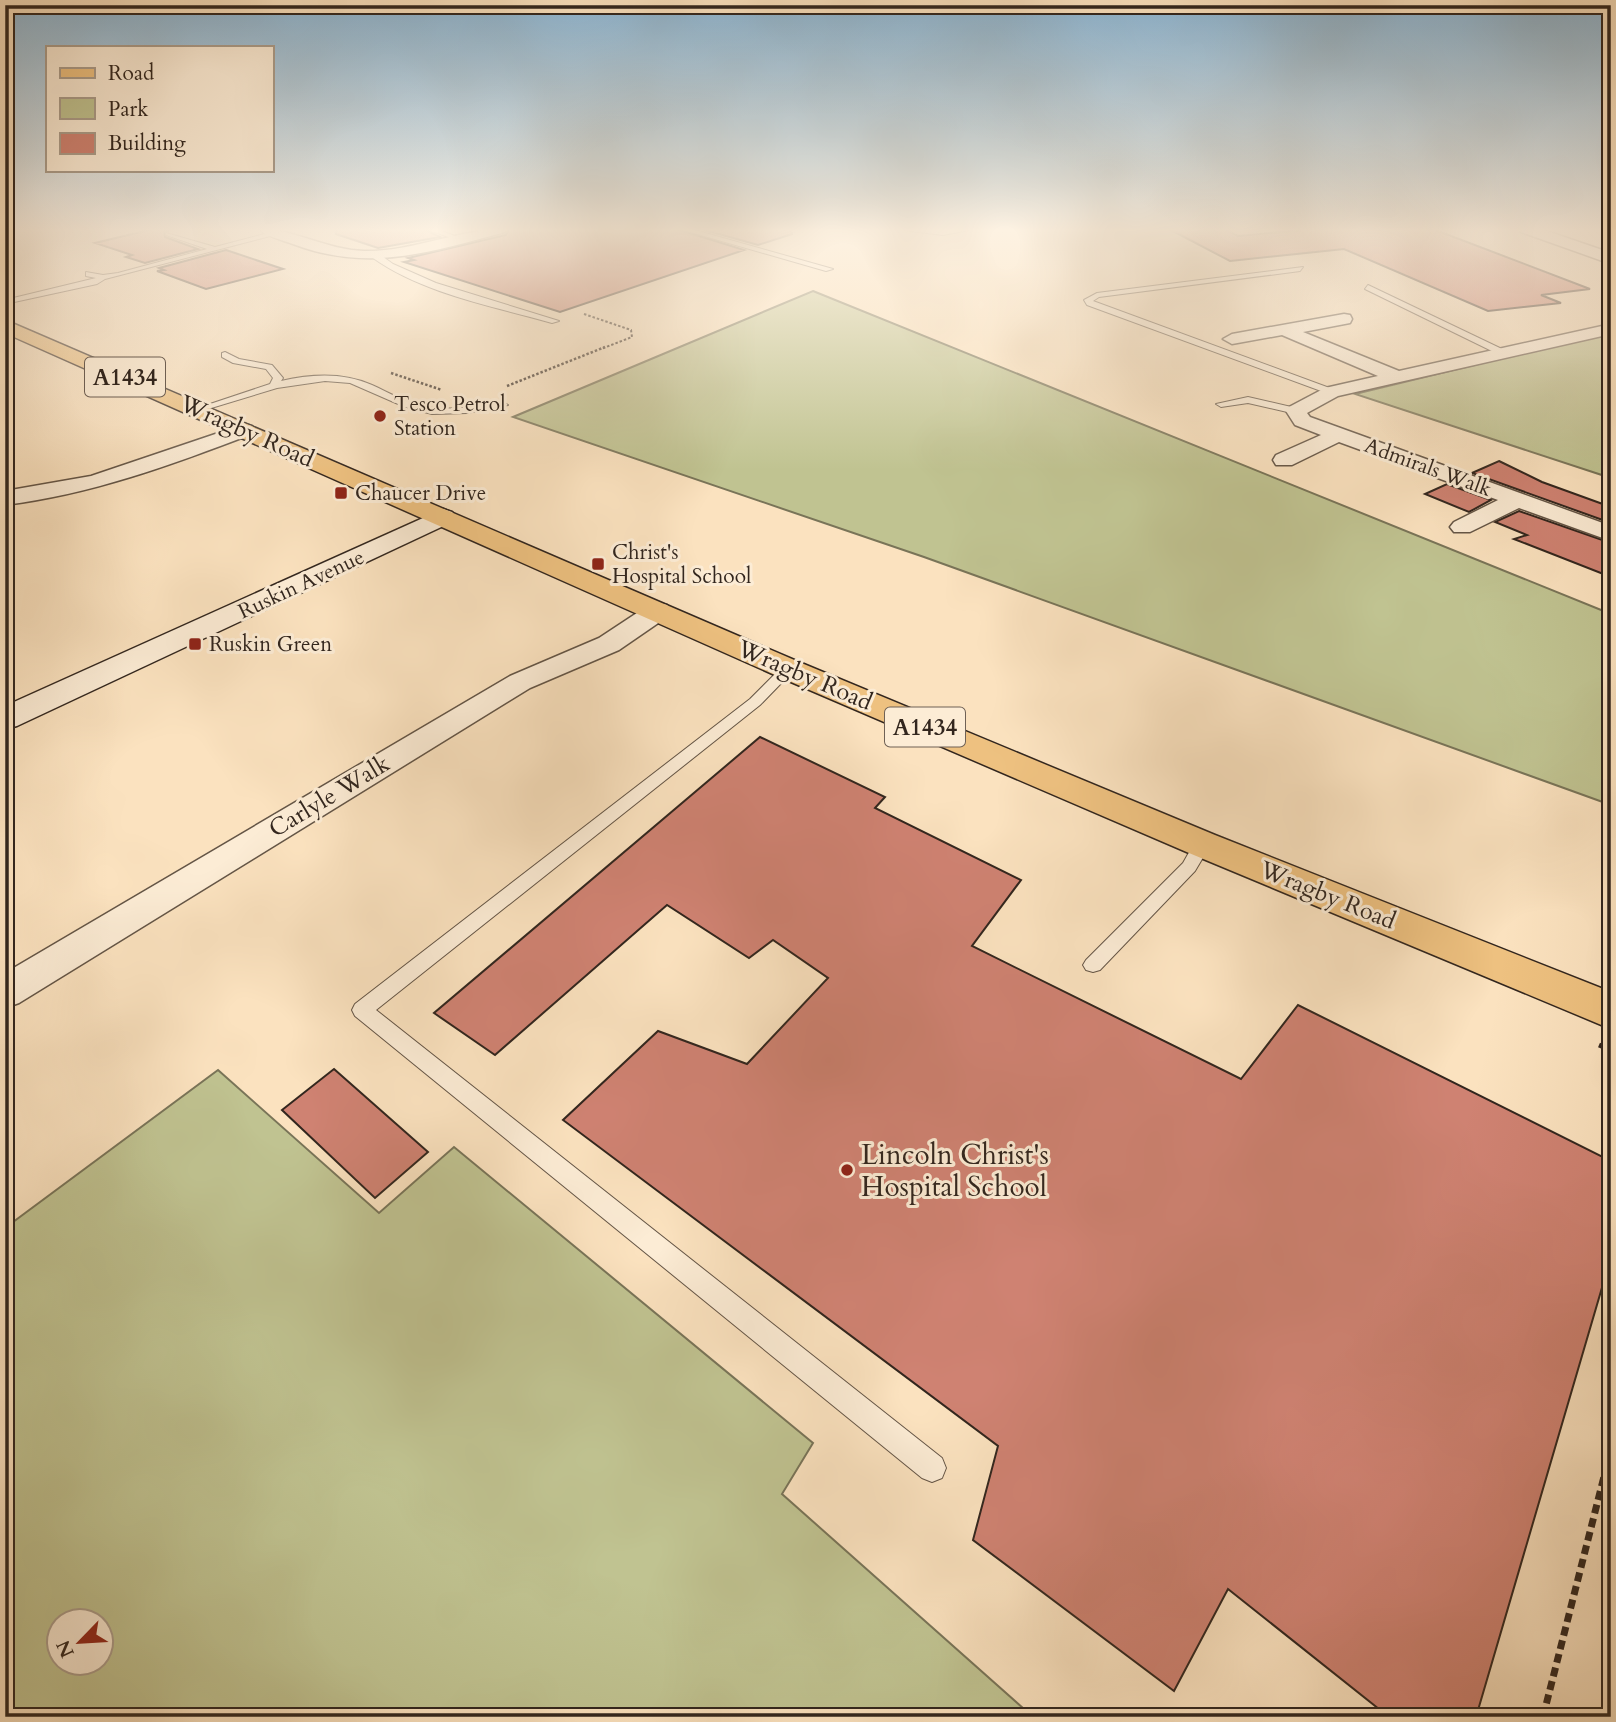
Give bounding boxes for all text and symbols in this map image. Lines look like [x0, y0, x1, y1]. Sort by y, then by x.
legend [46, 46, 273, 172]
text: Road [108, 59, 154, 88]
text: Park [108, 95, 149, 124]
text: Building [108, 129, 186, 158]
road number: A1434 [85, 358, 165, 396]
street label: Wragby Road [173, 387, 319, 476]
place label: Tesco Petrol Station [394, 390, 505, 443]
marker: Tesco Petrol Station [372, 408, 388, 424]
street label: Admirals Walk [1360, 431, 1496, 504]
place label: Chaucer Drive [355, 479, 486, 508]
marker: Chaucer Drive [333, 485, 349, 501]
place label: Christ's Hospital School [612, 538, 751, 591]
street label: Ruskin Avenue [233, 543, 369, 626]
marker: Christ's Hospital School [590, 556, 606, 572]
place label: Ruskin Green [209, 630, 332, 659]
street label: Wragby Road [731, 632, 878, 719]
marker: Ruskin Green [187, 636, 203, 652]
road number: A1434 [885, 708, 965, 747]
street label: Carlyle Walk [263, 747, 396, 845]
street label: Wragby Road [1254, 853, 1401, 938]
place label: Lincoln Christ's Hospital School [861, 1136, 1049, 1206]
marker: Lincoln Christ's Hospital School [839, 1162, 855, 1178]
north arrow [46, 1606, 116, 1676]
text: N [50, 1635, 81, 1662]

